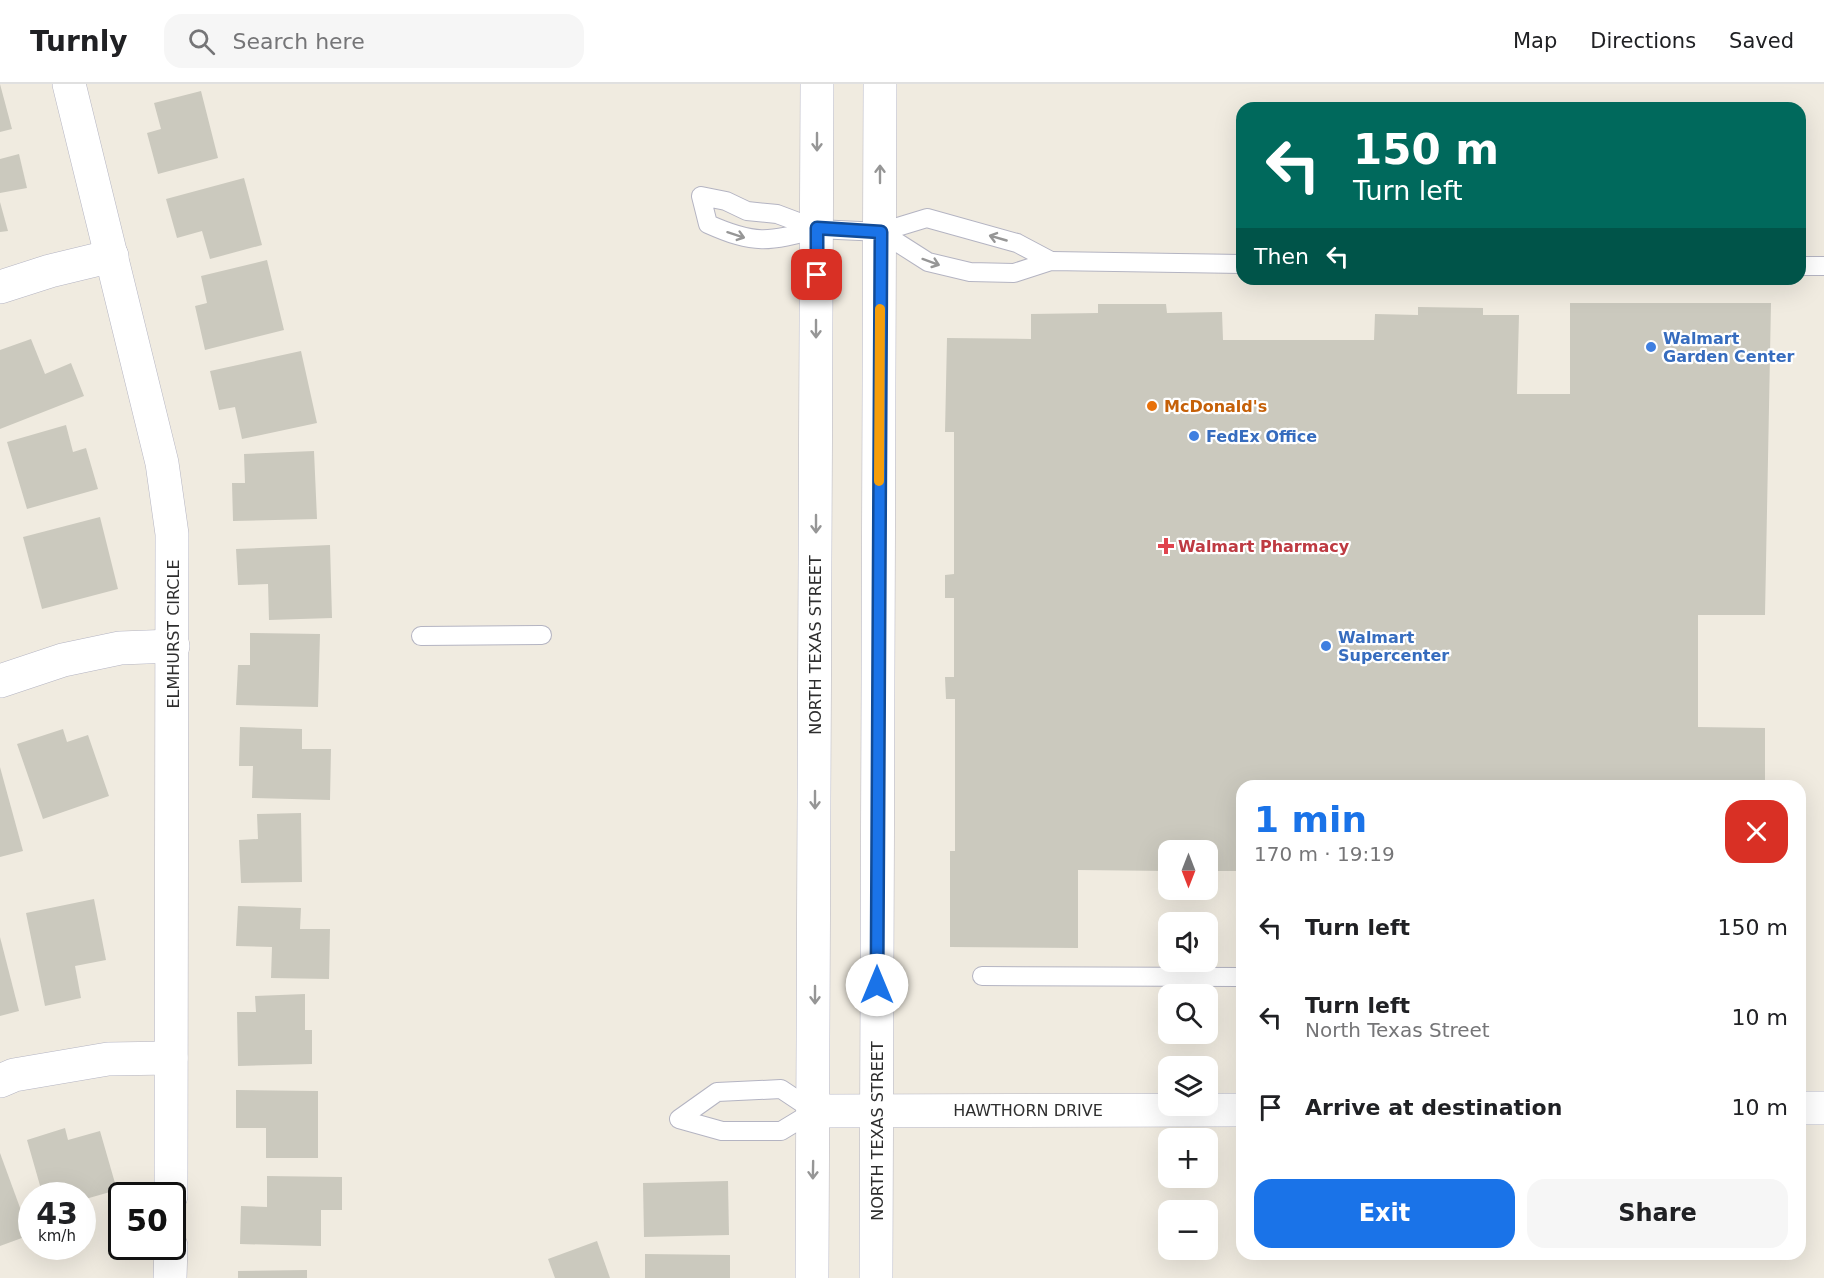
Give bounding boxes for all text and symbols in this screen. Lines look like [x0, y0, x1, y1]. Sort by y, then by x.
search box [164, 14, 584, 68]
text: Turnly [30, 25, 128, 58]
icon: search [185, 25, 218, 58]
text: Search here [233, 29, 365, 54]
text: Map [1513, 29, 1557, 53]
text: Directions [1590, 29, 1696, 53]
text: Saved [1729, 29, 1794, 53]
text: 150 m [1353, 125, 1499, 174]
icon: left [1254, 126, 1332, 204]
one-way arrow [811, 132, 823, 152]
one-way arrow [874, 164, 886, 184]
text: Turn left [1353, 175, 1463, 206]
one-way arrow [726, 231, 744, 242]
one-way arrow [988, 232, 1007, 243]
icon: left [1321, 240, 1354, 273]
text: Then [1254, 244, 1309, 269]
pin [791, 249, 842, 300]
one-way arrow [921, 257, 940, 268]
icon: arrive [800, 258, 833, 291]
one-way arrow [810, 319, 822, 339]
place label: Walmart Garden Center [1663, 329, 1795, 366]
marker: Walmart Garden Center [1644, 340, 1658, 354]
place label: McDonald's [1164, 397, 1267, 416]
marker: McDonald's [1145, 399, 1159, 413]
place label: FedEx Office [1206, 427, 1317, 446]
marker: FedEx Office [1187, 429, 1201, 443]
one-way arrow [810, 514, 822, 534]
place label: Walmart Pharmacy [1178, 537, 1350, 556]
marker: Walmart Pharmacy [1159, 539, 1173, 553]
street label: NORTH TEXAS STREET [806, 555, 825, 735]
street label: ELMHURST CIRCLE [164, 559, 183, 709]
place label: Walmart Supercenter [1338, 628, 1449, 665]
marker: Walmart Supercenter [1319, 639, 1333, 653]
one-way arrow [809, 790, 821, 810]
text: 1 min [1254, 799, 1367, 840]
button: close [1725, 800, 1788, 863]
north arrow [1158, 840, 1218, 900]
map controls [1158, 840, 1218, 1260]
text: 170 m · 19:19 [1254, 842, 1395, 866]
icon: left [1254, 911, 1287, 944]
button: sound [1158, 912, 1218, 972]
text: Turn left [1305, 915, 1410, 940]
text: 150 m [1718, 915, 1788, 940]
position arrow [845, 953, 909, 1017]
button: search [1158, 984, 1218, 1044]
one-way arrow [809, 985, 821, 1005]
text: Turn left [1305, 993, 1410, 1018]
icon: left [1254, 1001, 1287, 1034]
text: 10 m [1732, 1005, 1788, 1030]
text: North Texas Street [1305, 1018, 1490, 1042]
street label: NORTH TEXAS STREET [868, 1041, 887, 1221]
button: layers [1158, 1056, 1218, 1116]
icon: arrive [1254, 1091, 1287, 1124]
text: Arrive at destination [1305, 1095, 1562, 1120]
text: 10 m [1732, 1095, 1788, 1120]
street label: HAWTHORN DRIVE [953, 1101, 1103, 1120]
button: + [1158, 1128, 1218, 1188]
one-way arrow [807, 1159, 819, 1179]
button: Exit [1254, 1179, 1515, 1248]
button: Share [1527, 1179, 1788, 1248]
speed limit sign: 50 [108, 1182, 186, 1260]
text: 43 [36, 1196, 78, 1231]
button: − [1158, 1200, 1218, 1260]
text: km/h [38, 1227, 76, 1245]

